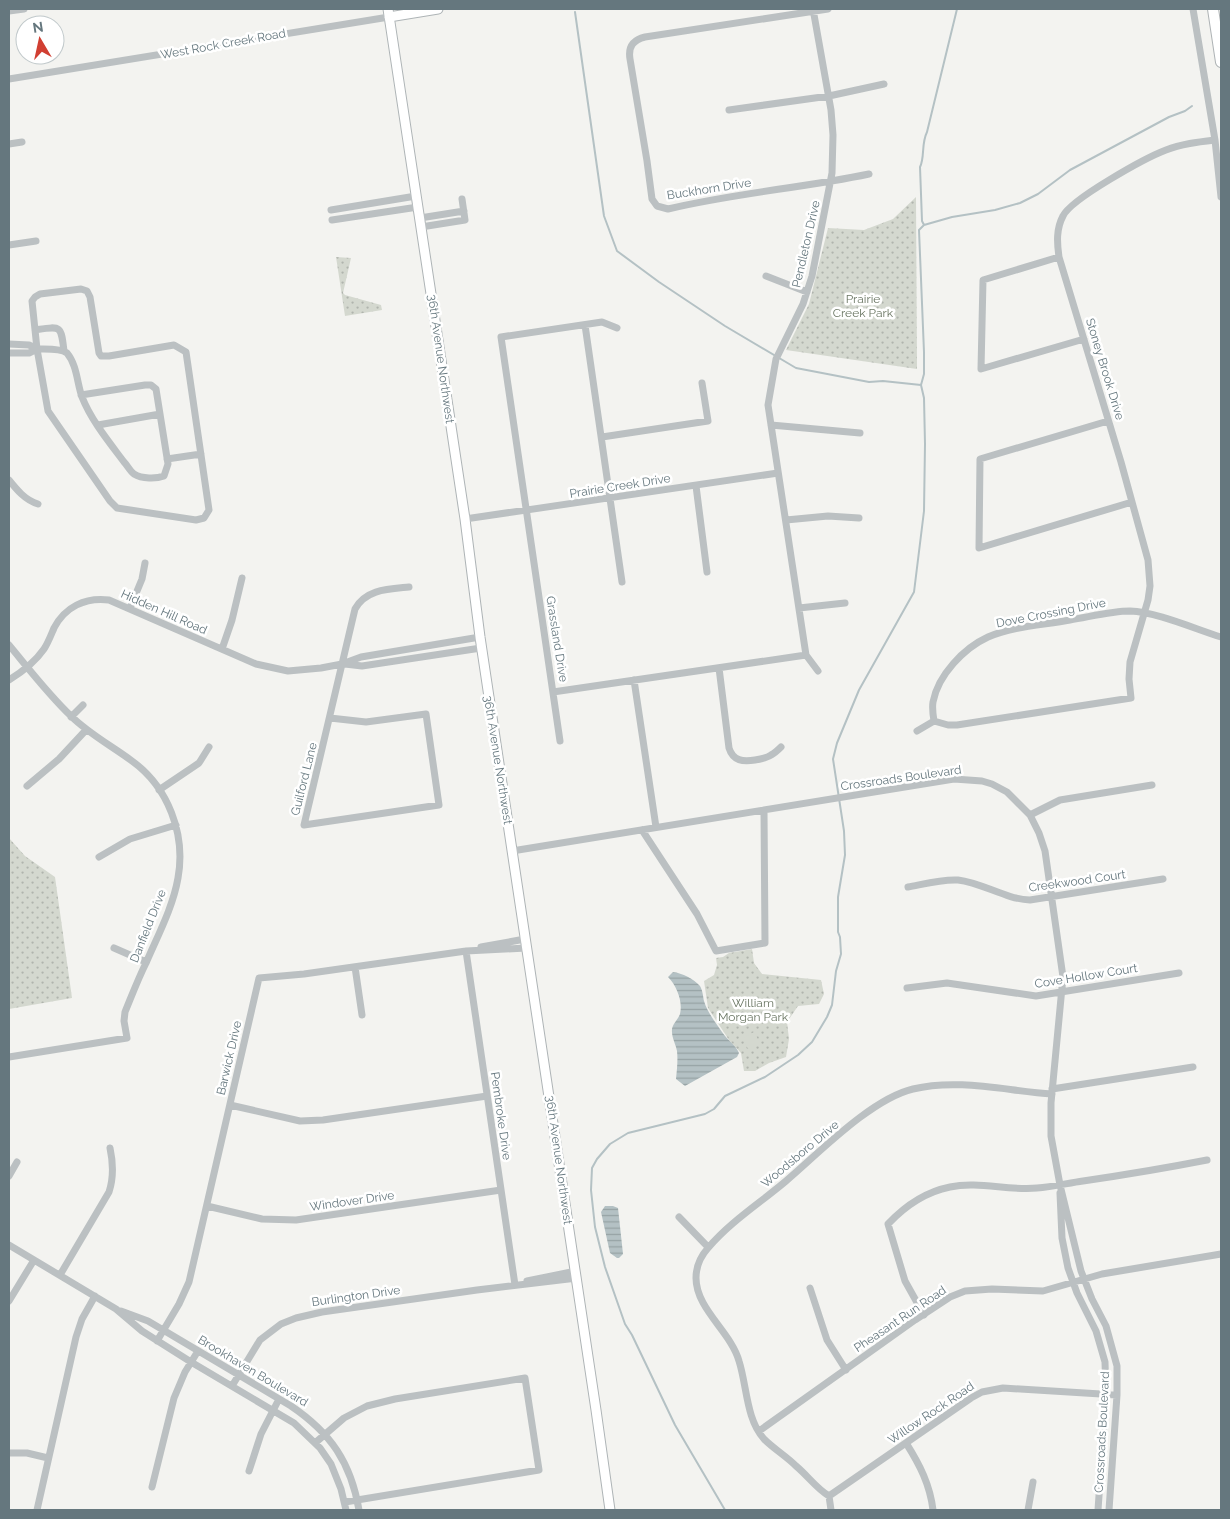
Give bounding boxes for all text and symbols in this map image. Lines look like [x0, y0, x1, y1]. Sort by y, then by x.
north arrow [15, 15, 65, 65]
text: N [31, 18, 44, 36]
street label: West Rock Creek Road [159, 26, 287, 62]
street label: Buckhorn Drive [666, 175, 752, 203]
street label: Pendleton Drive [789, 199, 823, 289]
park label: Prairie Creek Park [833, 292, 894, 320]
street label: 36th Avenue Northwest [425, 294, 457, 424]
street label: Stoney Brook Drive [1083, 316, 1127, 422]
street label: Prairie Creek Drive [568, 471, 672, 501]
street label: Hidden Hill Road [119, 587, 209, 637]
street label: Grassland Drive [543, 595, 571, 683]
street label: Dove Crossing Drive [995, 595, 1107, 631]
street label: 36th Avenue Northwest [481, 695, 515, 825]
street label: Guilford Lane [288, 741, 320, 817]
street label: Crossroads Boulevard [840, 763, 962, 793]
street label: Creekwood Court [1028, 867, 1126, 895]
street label: Danfield Drive [127, 887, 169, 965]
street label: Cove Hollow Court [1034, 961, 1138, 991]
park label: William Morgan Park [718, 996, 789, 1024]
street label: Barwick Drive [214, 1020, 244, 1096]
street label: Pembroke Drive [488, 1071, 514, 1161]
street label: 36th Avenue Northwest [543, 1095, 575, 1225]
street label: Woodsboro Drive [758, 1118, 842, 1190]
street label: Windover Drive [309, 1188, 395, 1214]
street label: Burlington Drive [311, 1283, 401, 1309]
street label: Pheasant Run Road [851, 1283, 949, 1355]
street label: Brookhaven Boulevard [195, 1333, 311, 1409]
street label: Crossroads Boulevard [1092, 1371, 1112, 1493]
street label: Willow Rock Road [885, 1379, 977, 1447]

